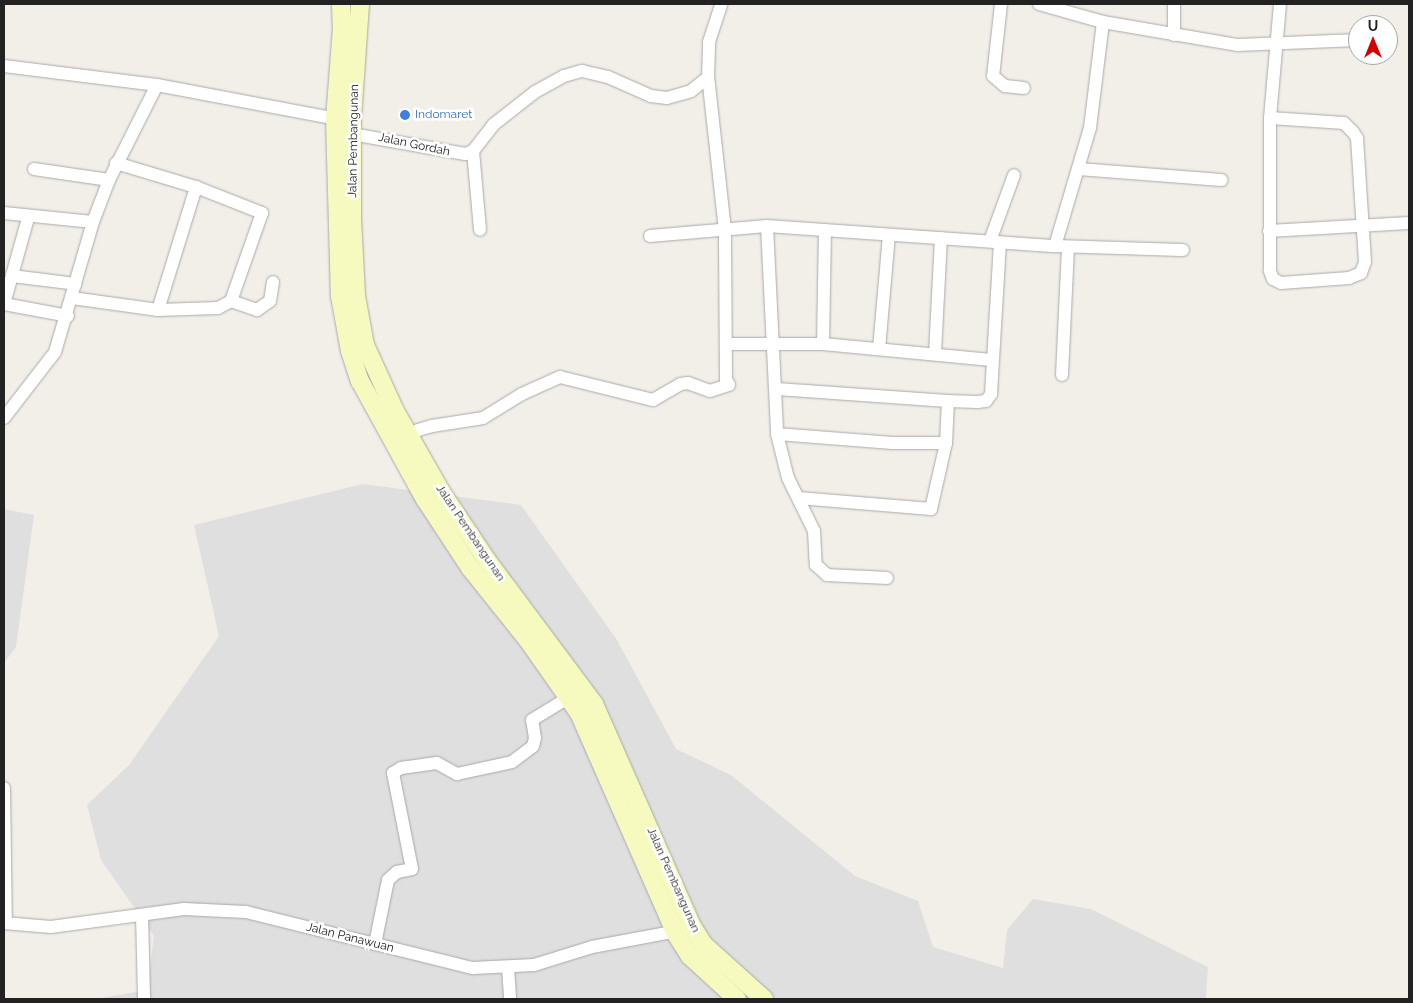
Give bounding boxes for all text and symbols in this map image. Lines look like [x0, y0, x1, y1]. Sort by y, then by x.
north arrow [1348, 15, 1398, 65]
text: U [1368, 18, 1378, 34]
street label: Jalan Pembangunan [346, 84, 362, 198]
place label: Indomaret [415, 108, 472, 122]
marker: Indomaret [399, 109, 411, 121]
street label: Jalan Gordah [377, 130, 451, 160]
street label: Jalan Pembangunan [432, 482, 508, 584]
street label: Jalan Pembangunan [643, 825, 703, 935]
street label: Jalan Panawuan [305, 920, 395, 956]

